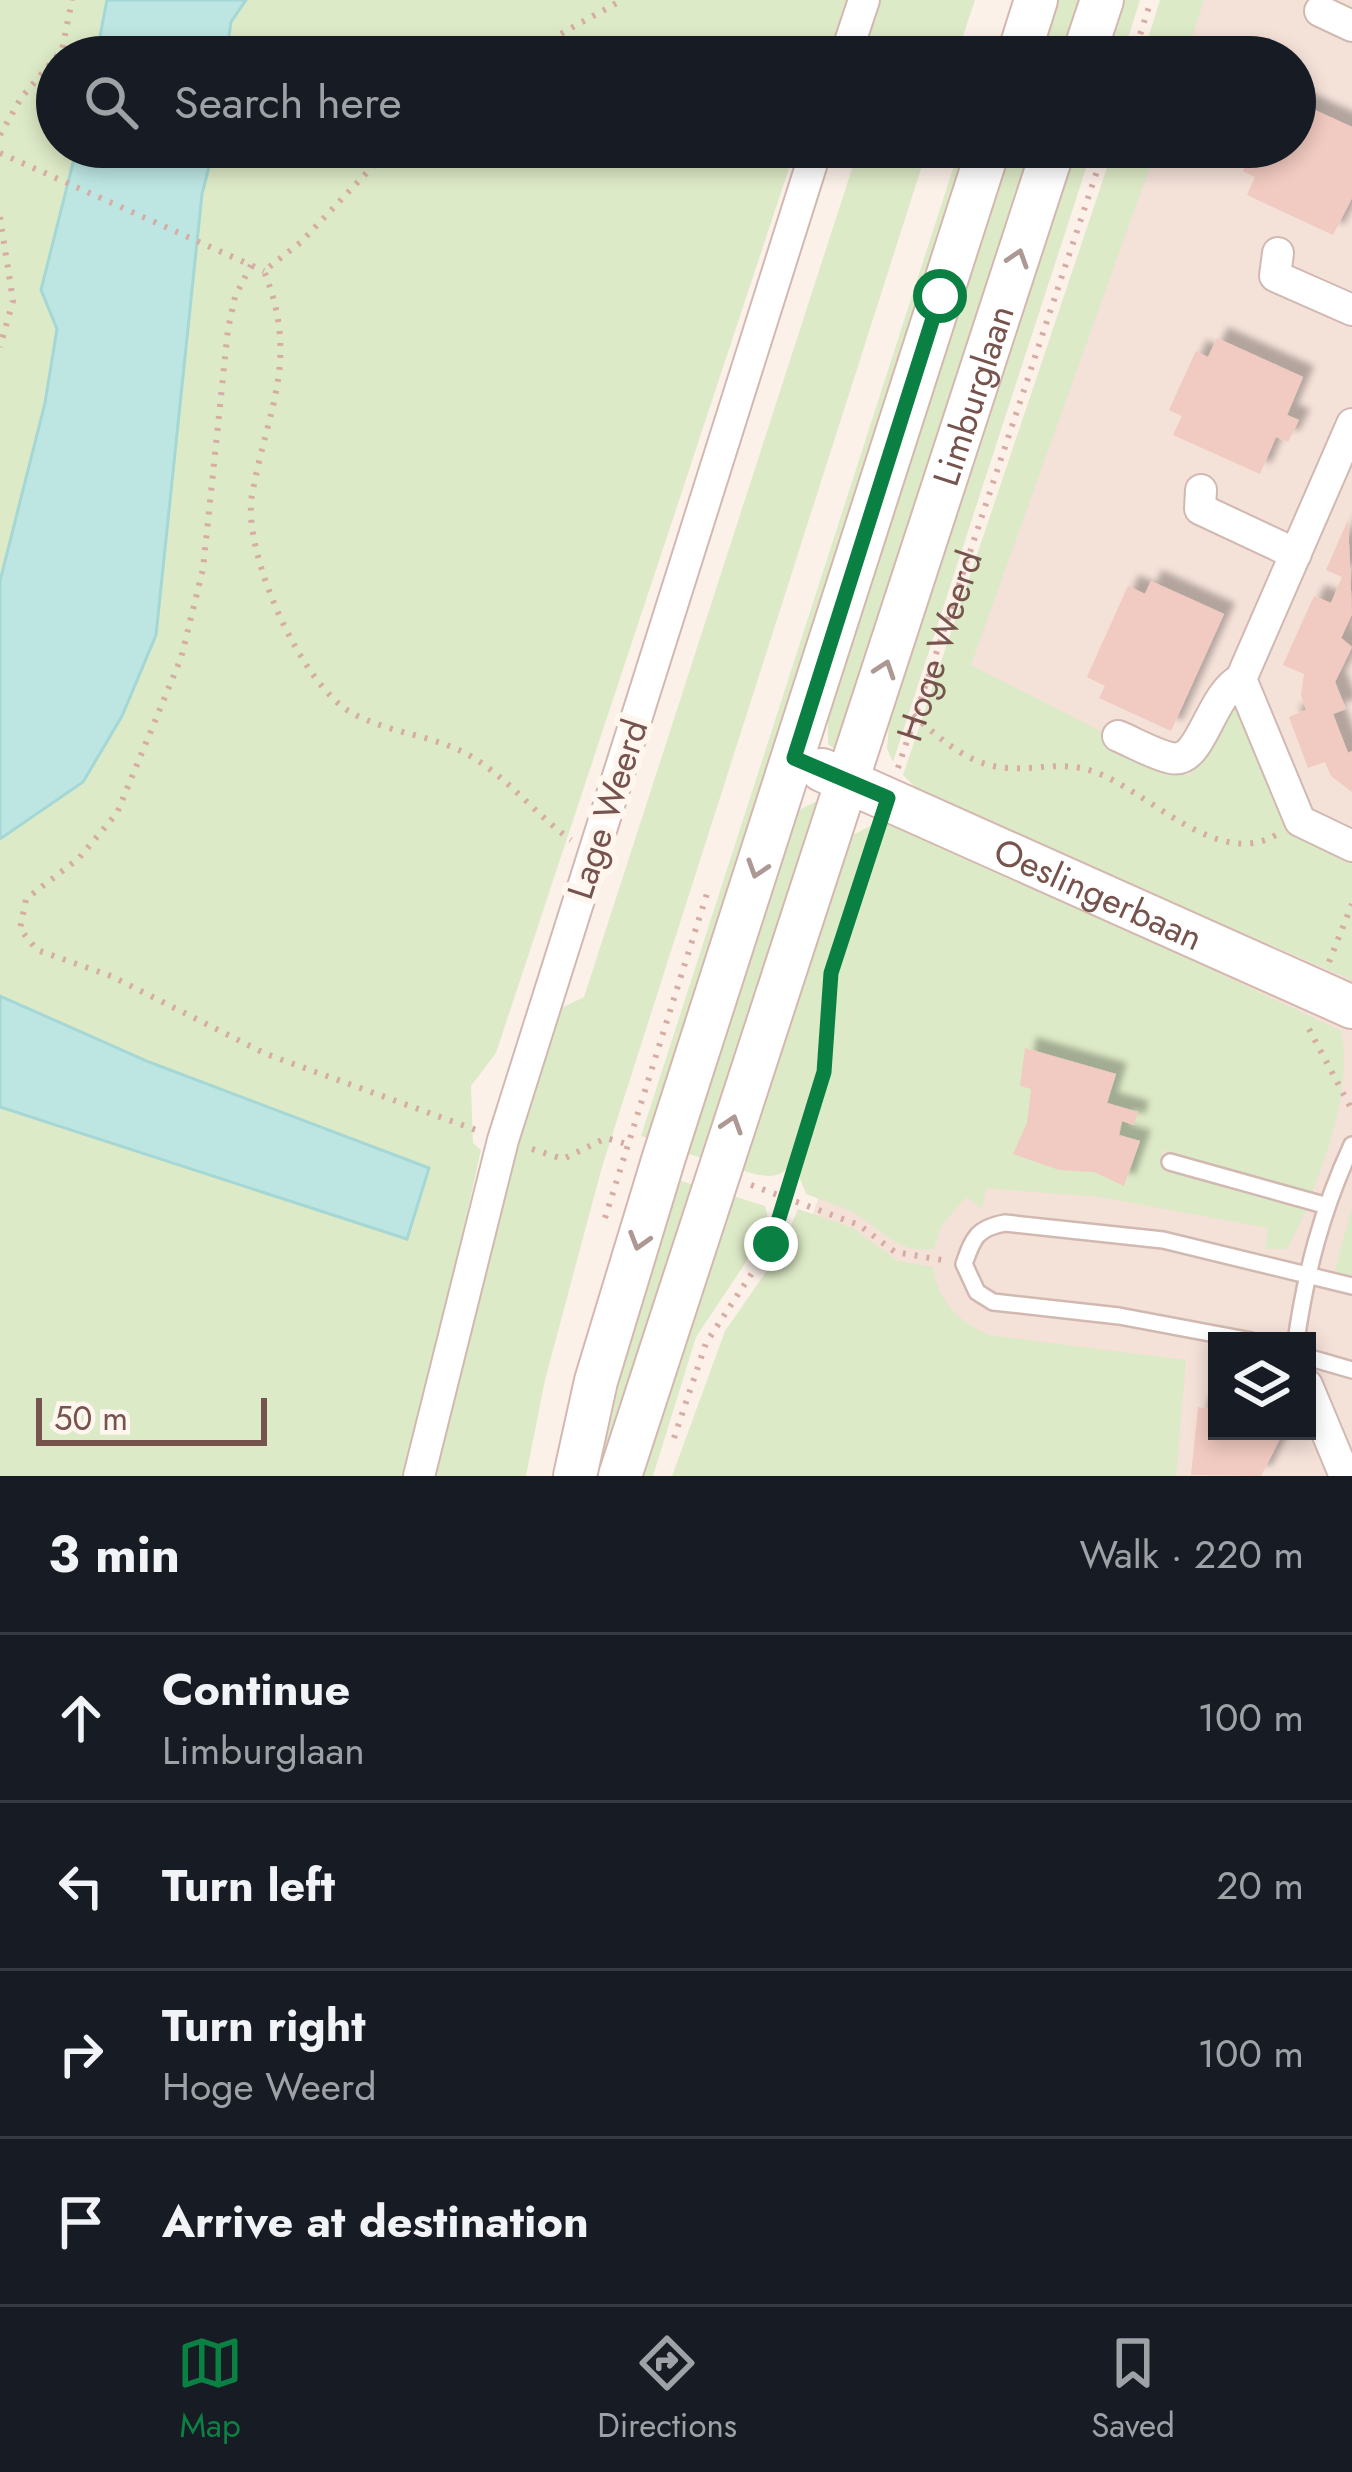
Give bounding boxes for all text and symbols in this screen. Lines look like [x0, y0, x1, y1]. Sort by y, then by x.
search box [36, 36, 1316, 168]
icon: search [78, 69, 144, 135]
text: Search here [174, 70, 402, 135]
one-way arrow [1004, 248, 1029, 269]
route start [913, 269, 967, 323]
street label: Limburglaan [919, 298, 1027, 492]
street label: Hoge Weerd [883, 543, 995, 748]
one-way arrow [871, 660, 896, 681]
street label: Lage Weerd [554, 712, 660, 906]
street label: Oeslingerbaan [986, 824, 1211, 963]
one-way arrow [747, 858, 772, 879]
one-way arrow [718, 1115, 742, 1136]
route end [744, 1217, 798, 1271]
one-way arrow [628, 1229, 653, 1250]
map controls [1208, 1332, 1316, 1440]
button: layers [1208, 1332, 1316, 1440]
scale bar [36, 1392, 267, 1445]
text: 50 m [54, 1395, 128, 1442]
text: 3 min [48, 1517, 180, 1591]
text: Walk · 220 m [1079, 1526, 1304, 1583]
text: Continue [162, 1657, 350, 1722]
icon: ahead [48, 1685, 114, 1751]
text: 100 m [1198, 1689, 1304, 1746]
text: Limburglaan [162, 1722, 365, 1779]
icon: left [48, 1853, 114, 1919]
text: Turn left [162, 1853, 335, 1918]
text: 20 m [1216, 1857, 1304, 1914]
text: Turn right [162, 1993, 366, 2058]
icon: right [48, 2021, 114, 2087]
text: 100 m [1198, 2025, 1304, 2082]
text: Hoge Weerd [162, 2058, 376, 2115]
icon: arrive [48, 2189, 114, 2255]
text: Arrive at destination [162, 2189, 589, 2254]
tab: Map [177, 2330, 243, 2449]
tab: Directions [597, 2330, 737, 2449]
tab: Saved [1091, 2330, 1175, 2449]

